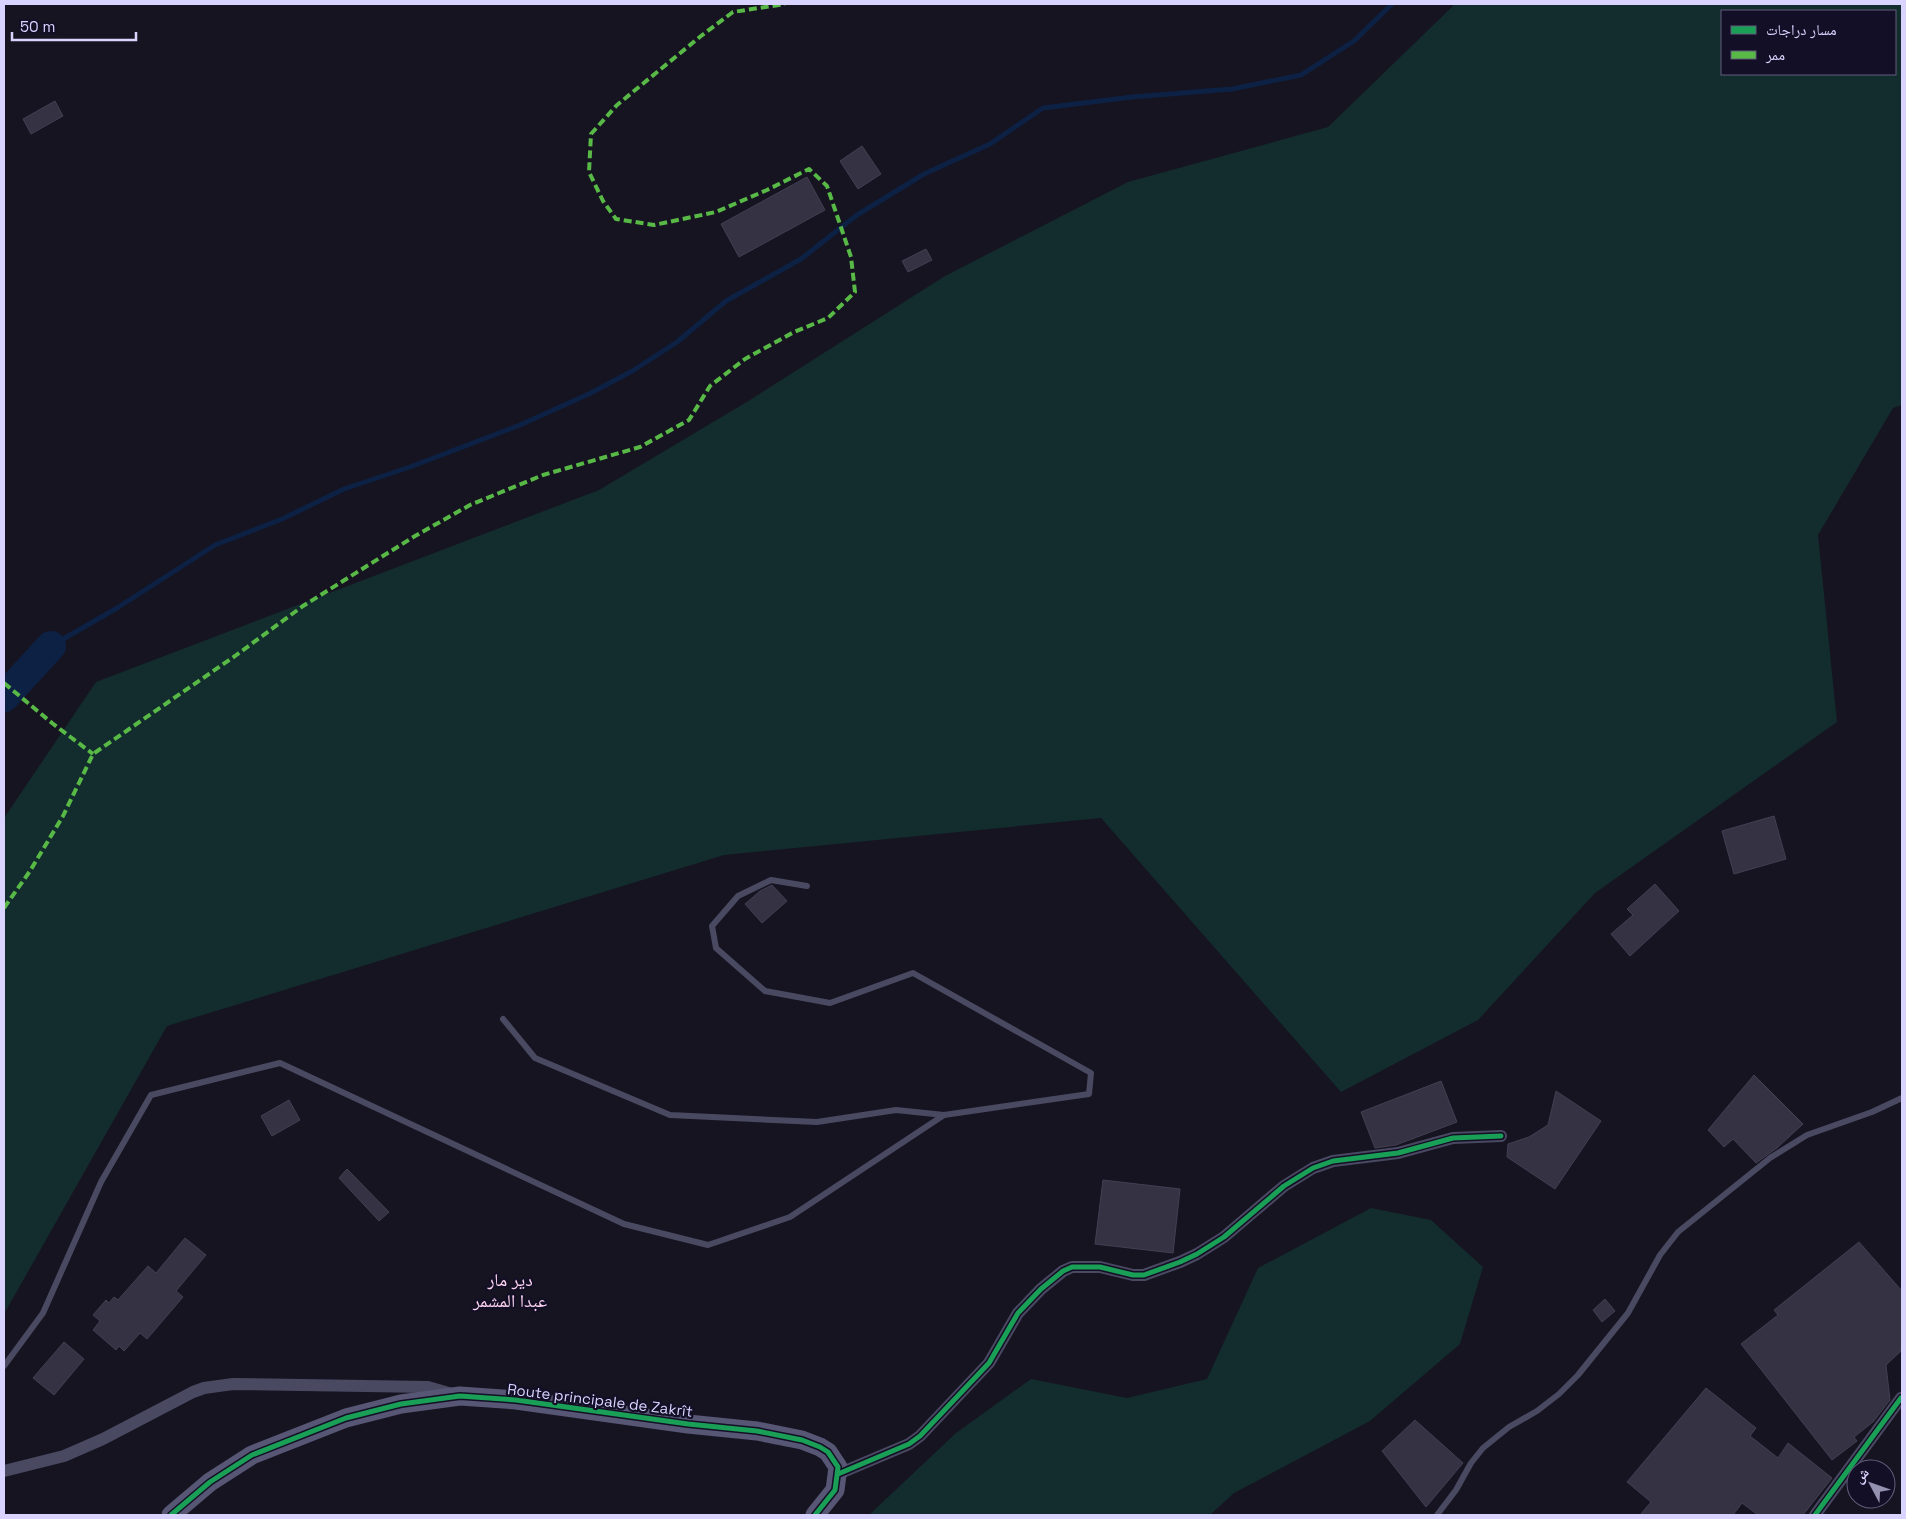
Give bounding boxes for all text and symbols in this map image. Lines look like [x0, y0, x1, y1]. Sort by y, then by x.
scale bar [12, 10, 136, 42]
legend [1721, 10, 1896, 75]
text: 50 m [20, 17, 55, 36]
text: مسار دراجات [1766, 20, 1837, 39]
text: ممر [1765, 45, 1785, 64]
district label: دير مار عبدا المشمر [472, 1268, 547, 1312]
street label: Route principale de Zakrît [506, 1379, 694, 1421]
north arrow [1846, 1459, 1896, 1509]
text: ش [1850, 1464, 1873, 1487]

